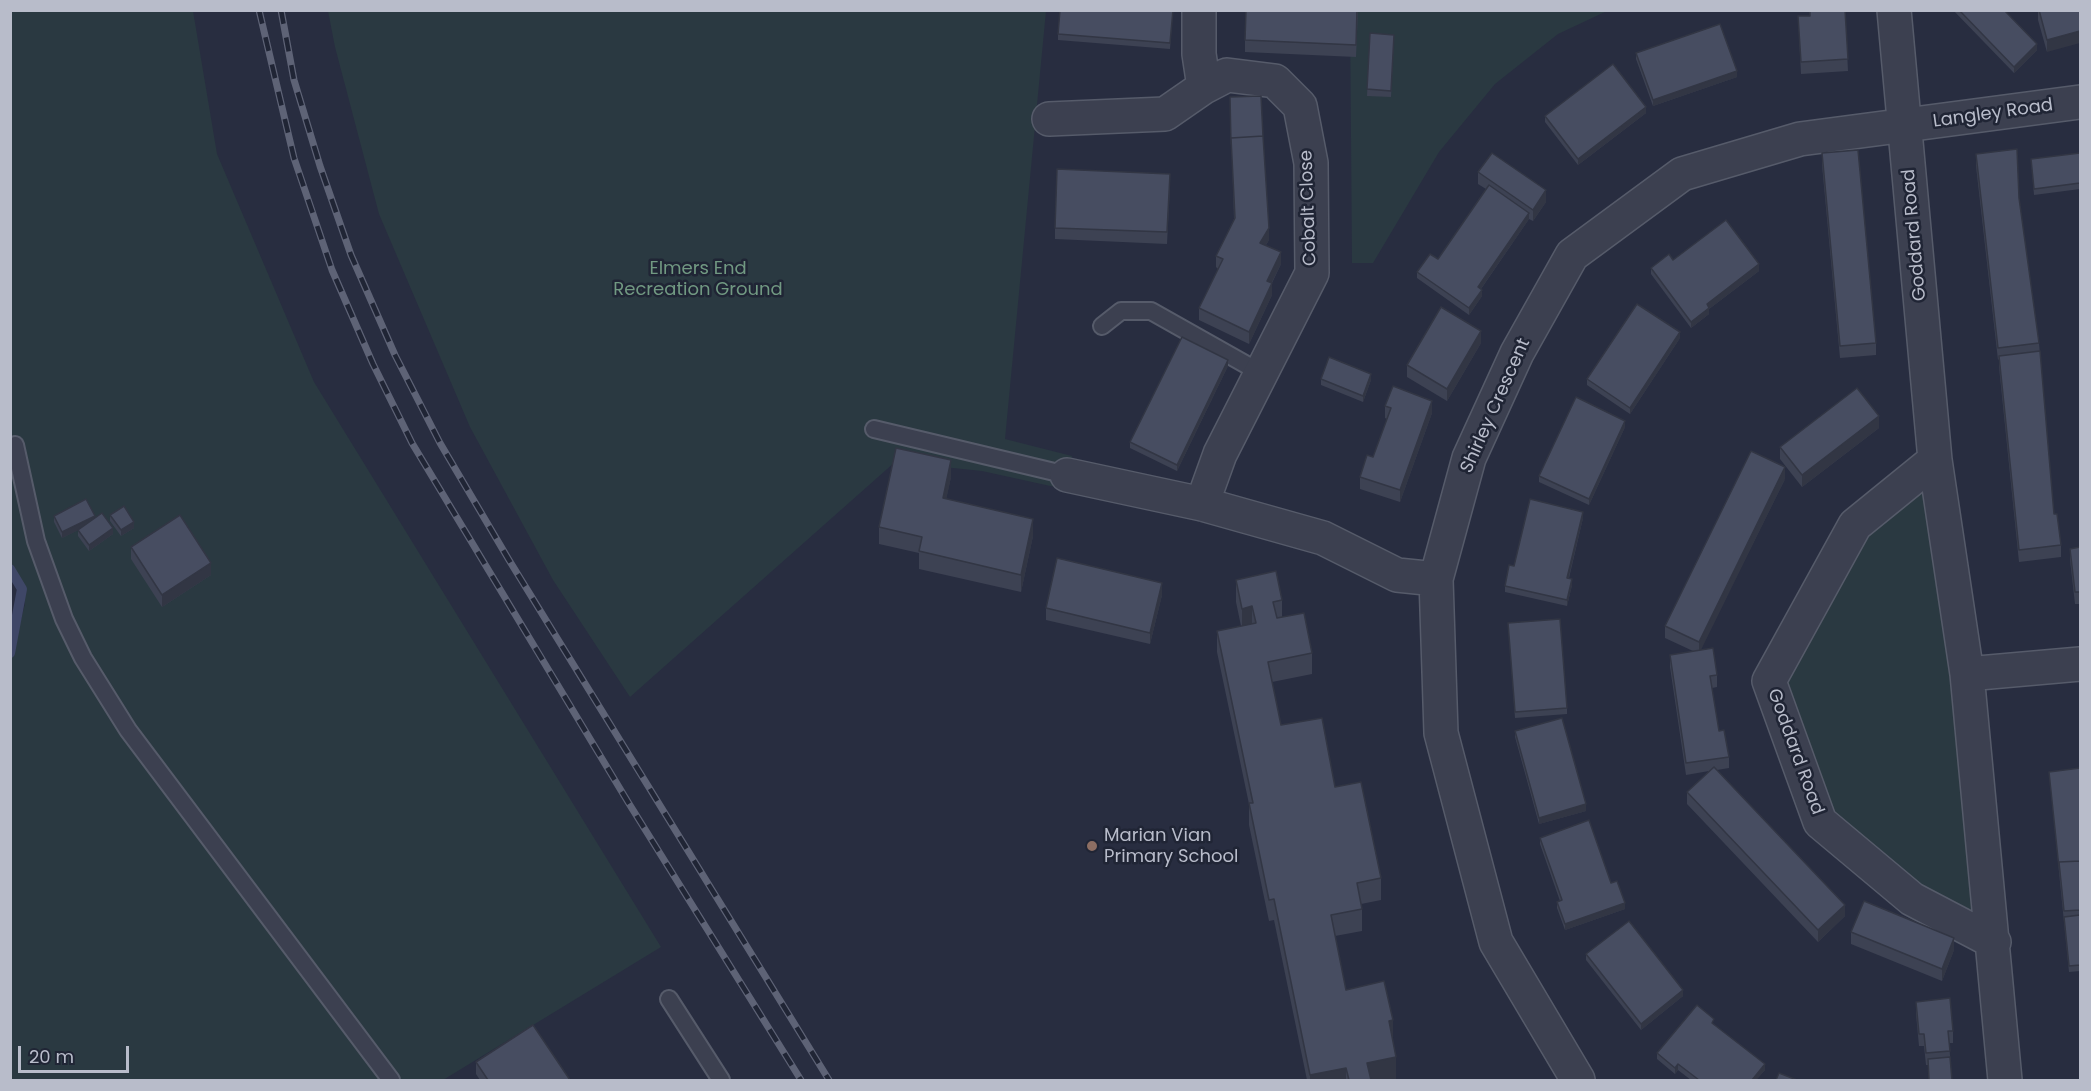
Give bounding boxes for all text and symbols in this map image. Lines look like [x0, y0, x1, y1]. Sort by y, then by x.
street label: Langley Road [1932, 95, 2054, 133]
street label: Cobalt Close [1296, 150, 1322, 266]
street label: Goddard Road [1898, 168, 1932, 302]
park label: Elmers End Recreation Ground [613, 258, 783, 300]
street label: Shirley Crescent [1457, 335, 1535, 477]
street label: Goddard Road [1762, 686, 1828, 818]
place label: Marian Vian Primary School [1104, 825, 1238, 868]
marker: Marian Vian Primary School [1085, 839, 1099, 853]
scale bar [21, 1034, 132, 1072]
text: 20 m [29, 1044, 74, 1069]

